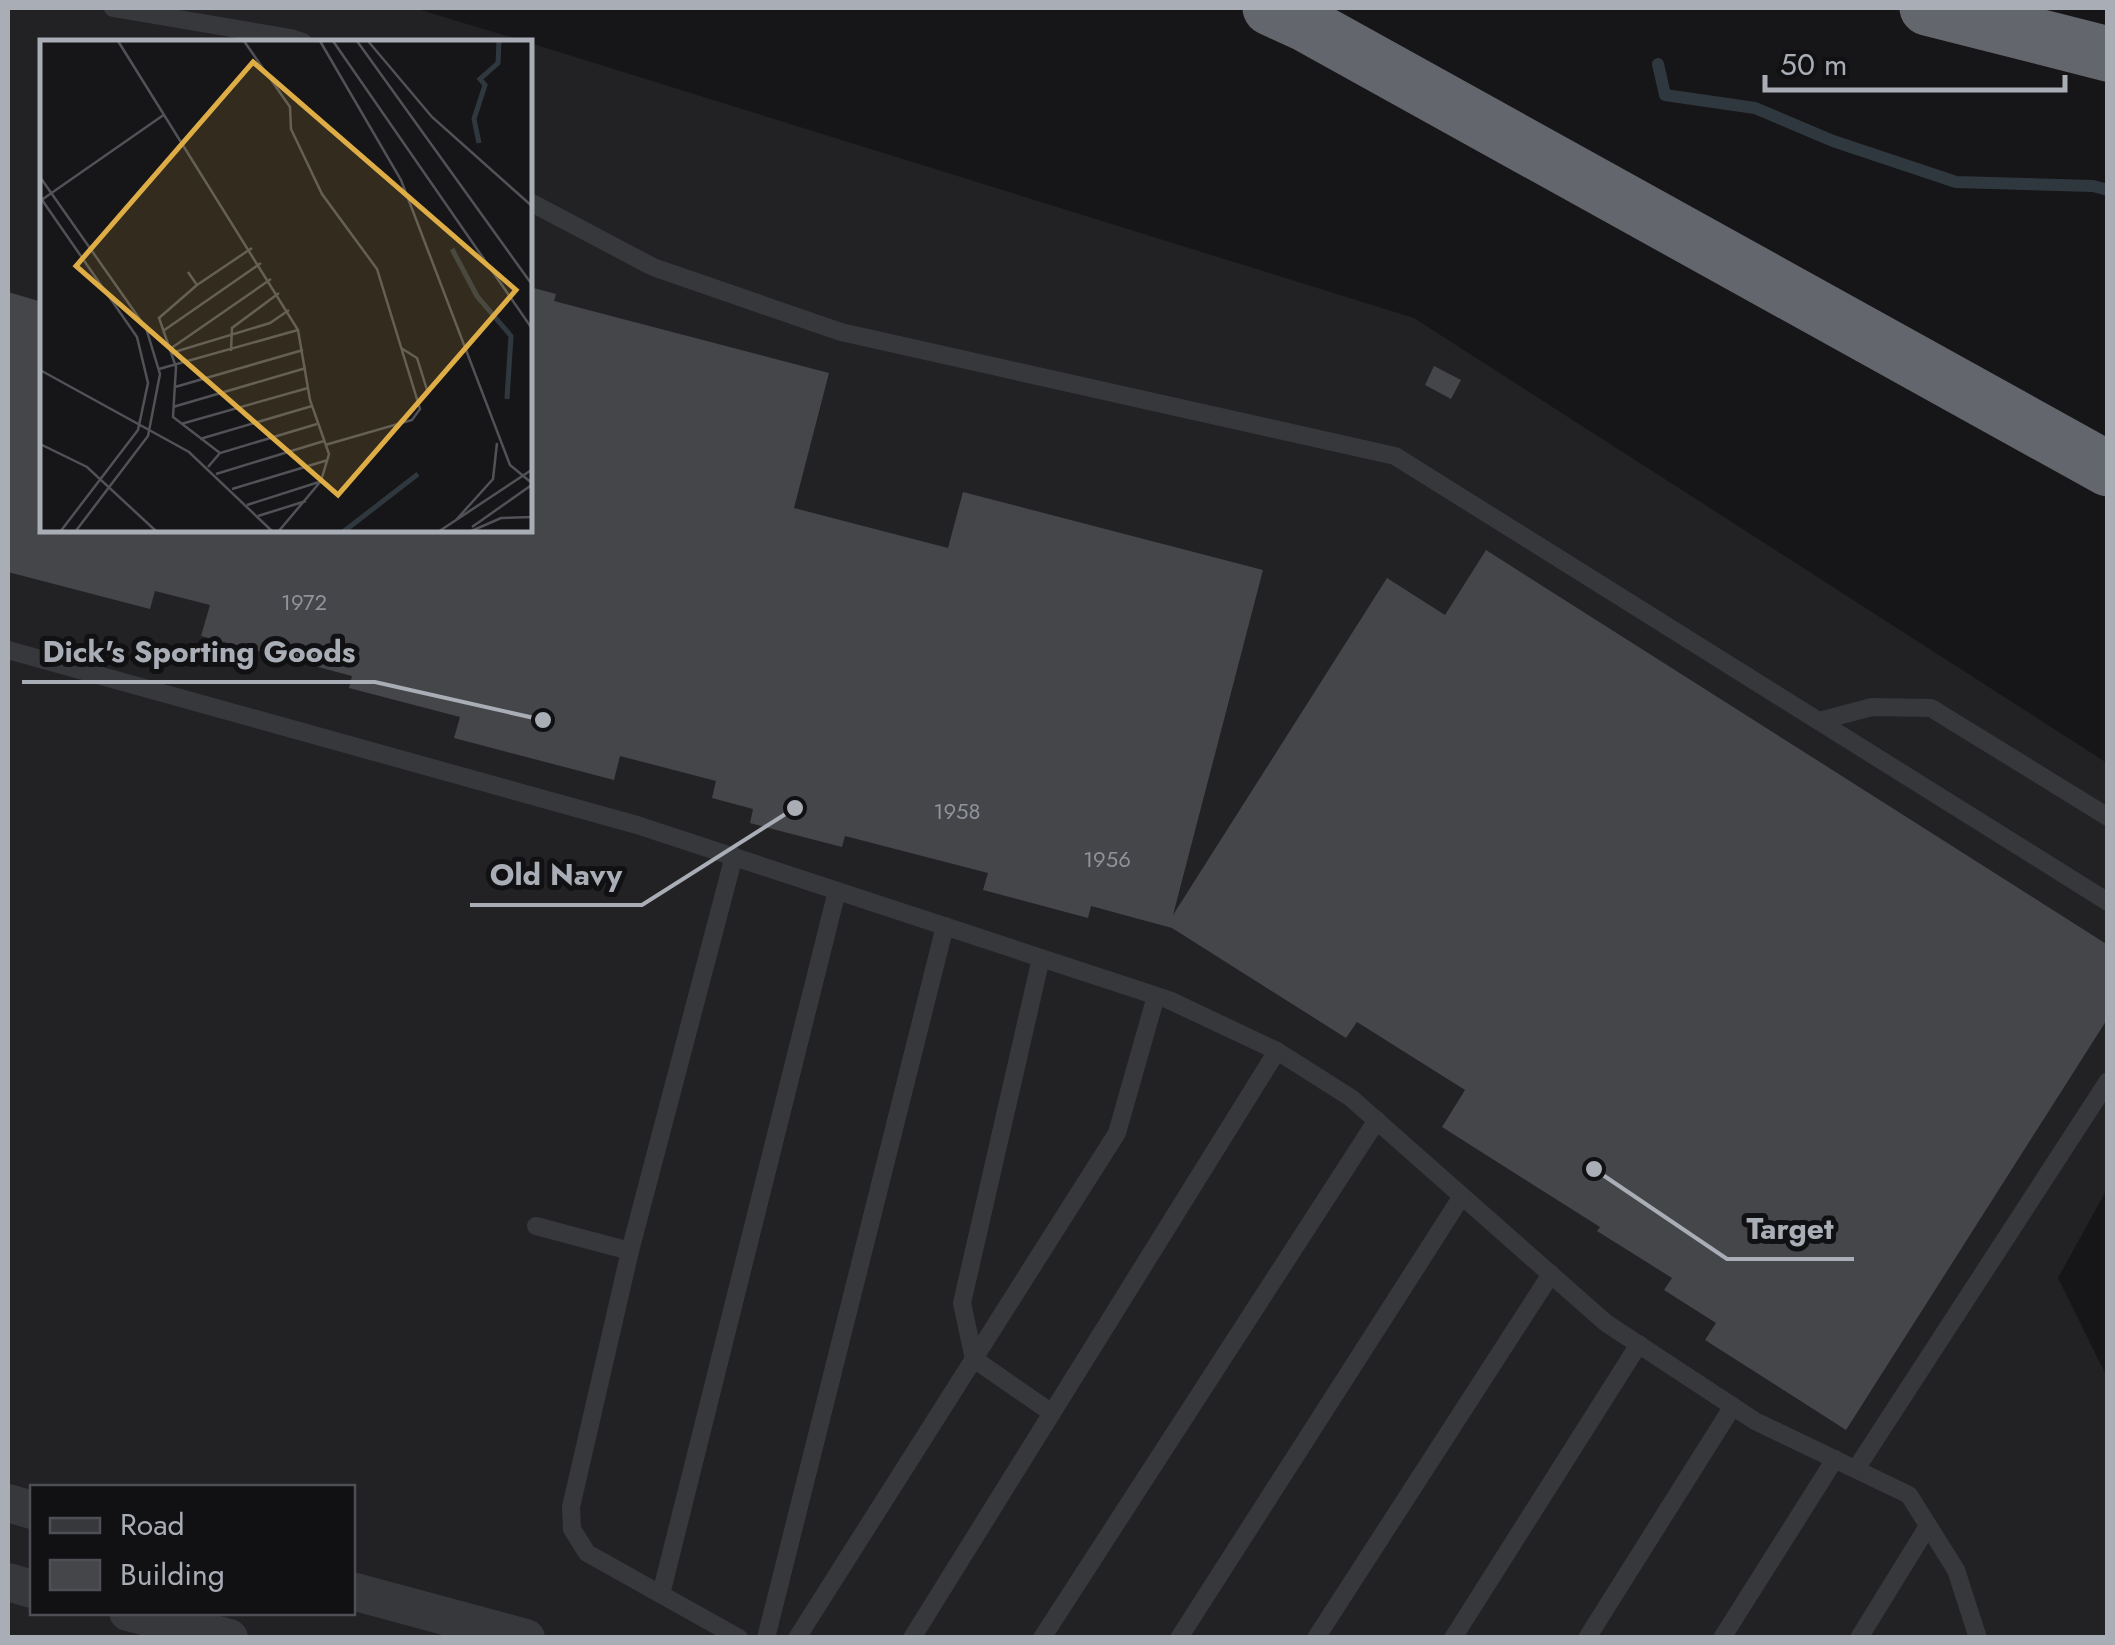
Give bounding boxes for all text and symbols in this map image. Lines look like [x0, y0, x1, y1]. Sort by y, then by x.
scale bar [1765, 30, 2065, 92]
inset map [40, 40, 532, 532]
text: 50 m [1780, 43, 1847, 86]
house number: 1972 [281, 586, 327, 618]
callout: Dick's Sporting Goods [22, 622, 375, 682]
text: Dick's Sporting Goods [43, 630, 355, 673]
house number: 1958 [934, 795, 981, 827]
house number: 1956 [1083, 843, 1131, 875]
callout: Old Navy [470, 845, 642, 905]
text: Old Navy [490, 853, 623, 896]
callout: Target [1727, 1199, 1854, 1259]
text: Target [1747, 1207, 1834, 1250]
legend [30, 1485, 355, 1615]
text: Road [120, 1503, 185, 1546]
text: Building [120, 1553, 225, 1596]

